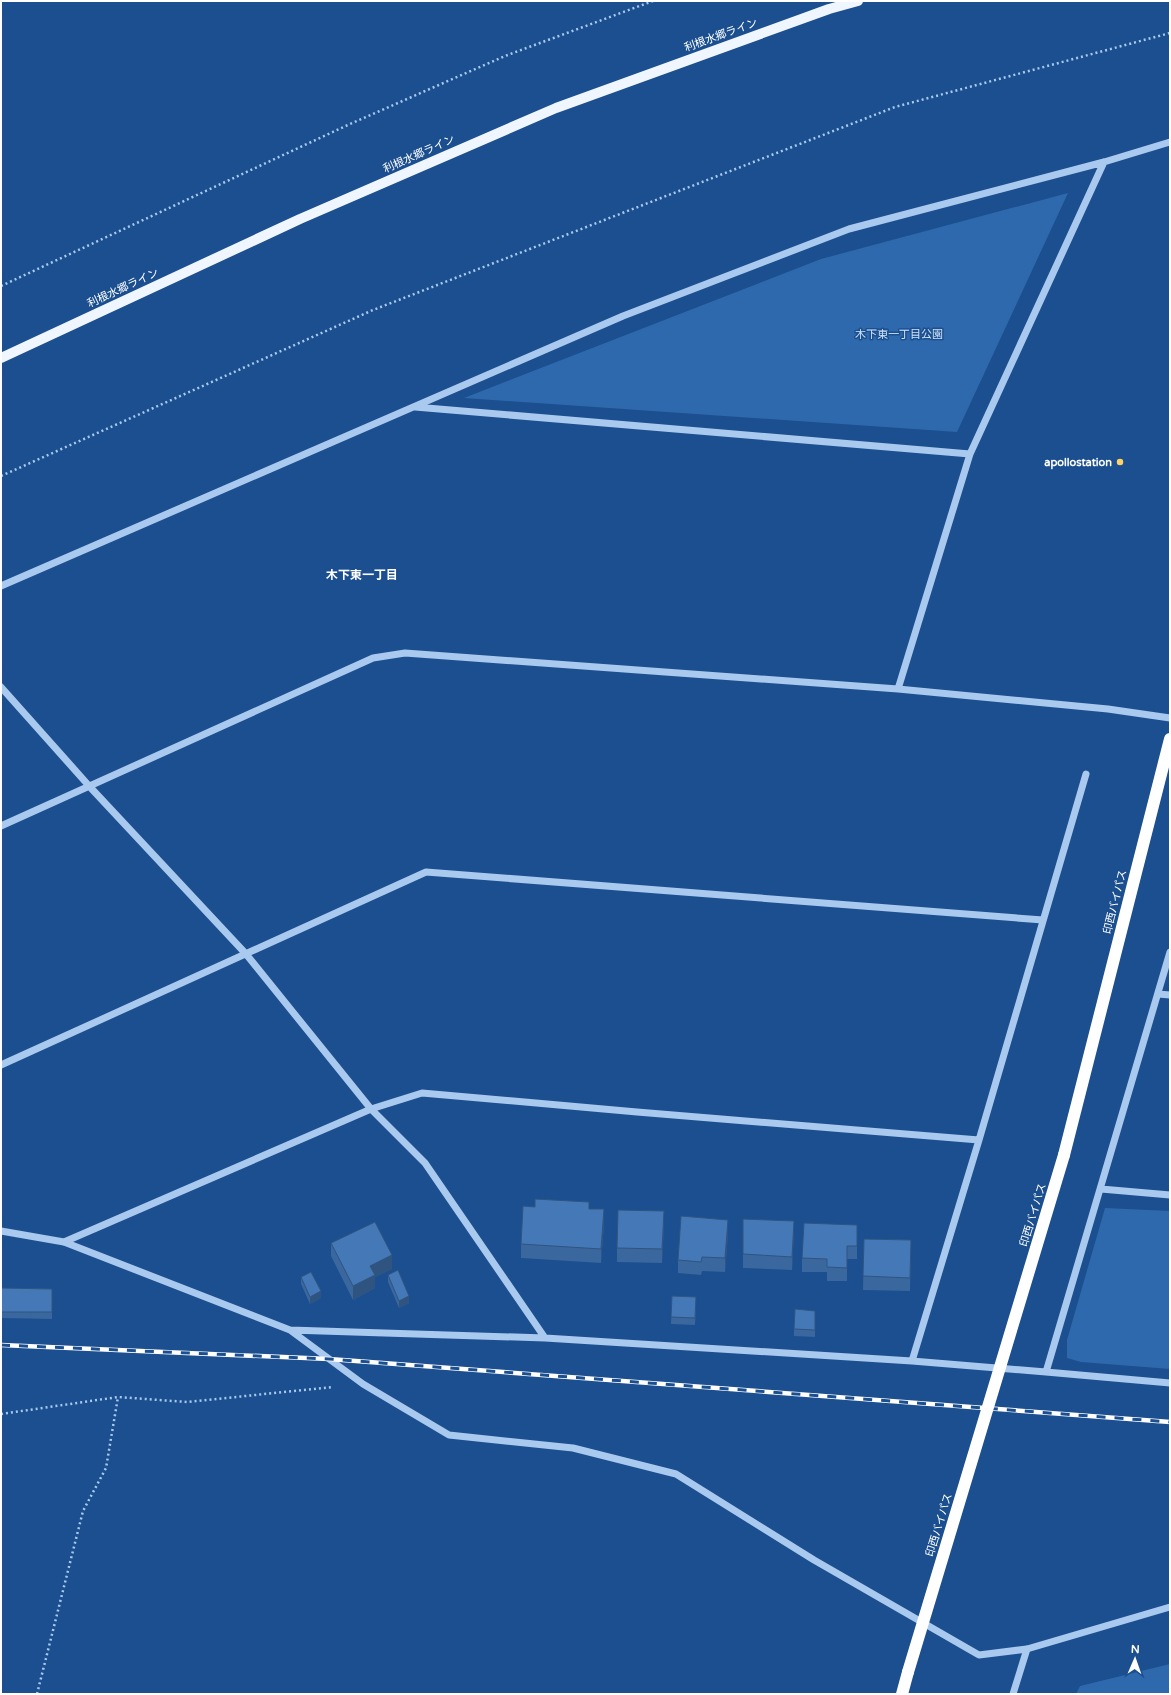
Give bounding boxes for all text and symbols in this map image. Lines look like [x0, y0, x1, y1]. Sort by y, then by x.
street label: 利根水郷ライン [683, 16, 759, 54]
street label: 利根水郷ライン [381, 132, 457, 176]
street label: 利根水郷ライン [85, 266, 161, 310]
park label: 木下東一丁目公園 [855, 328, 943, 341]
place label: apollostation [1044, 456, 1112, 470]
marker: apollostation [1115, 457, 1125, 467]
district label: 木下東一丁目 [326, 568, 398, 582]
street label: 印西バイパス [1101, 869, 1129, 935]
street label: 印西バイパス [1017, 1182, 1049, 1248]
street label: 印西バイパス [923, 1492, 955, 1558]
north arrow [1115, 1639, 1155, 1679]
text: N [1131, 1643, 1140, 1656]

